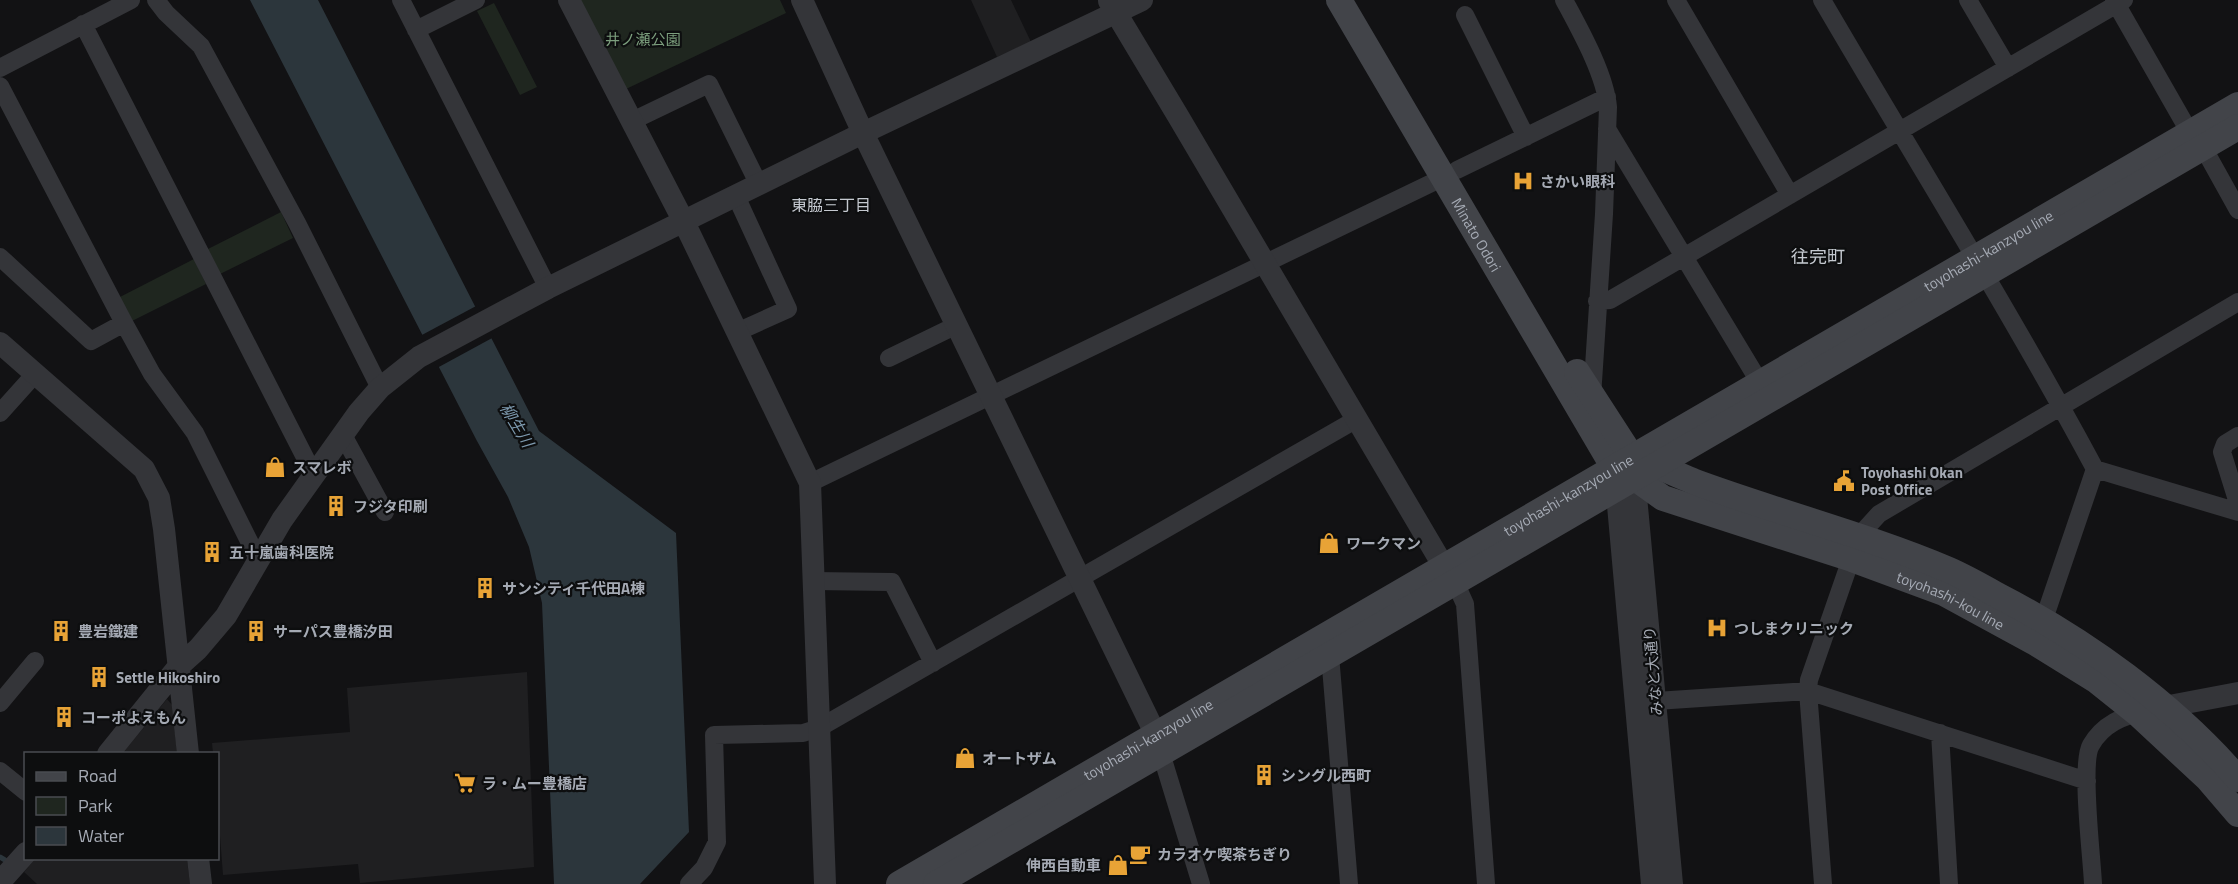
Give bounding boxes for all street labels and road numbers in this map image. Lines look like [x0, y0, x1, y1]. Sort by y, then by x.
street label: Minato Odori [1446, 193, 1508, 276]
street label: toyohashi-kanzyou line [1919, 204, 2057, 297]
street label: toyohashi-kanzyou line [1499, 448, 1637, 542]
street label: toyohashi-kou line [1893, 565, 2009, 635]
street label: みなと大通り [1638, 625, 1668, 717]
street label: toyohashi-kanzyou line [1079, 692, 1217, 786]

